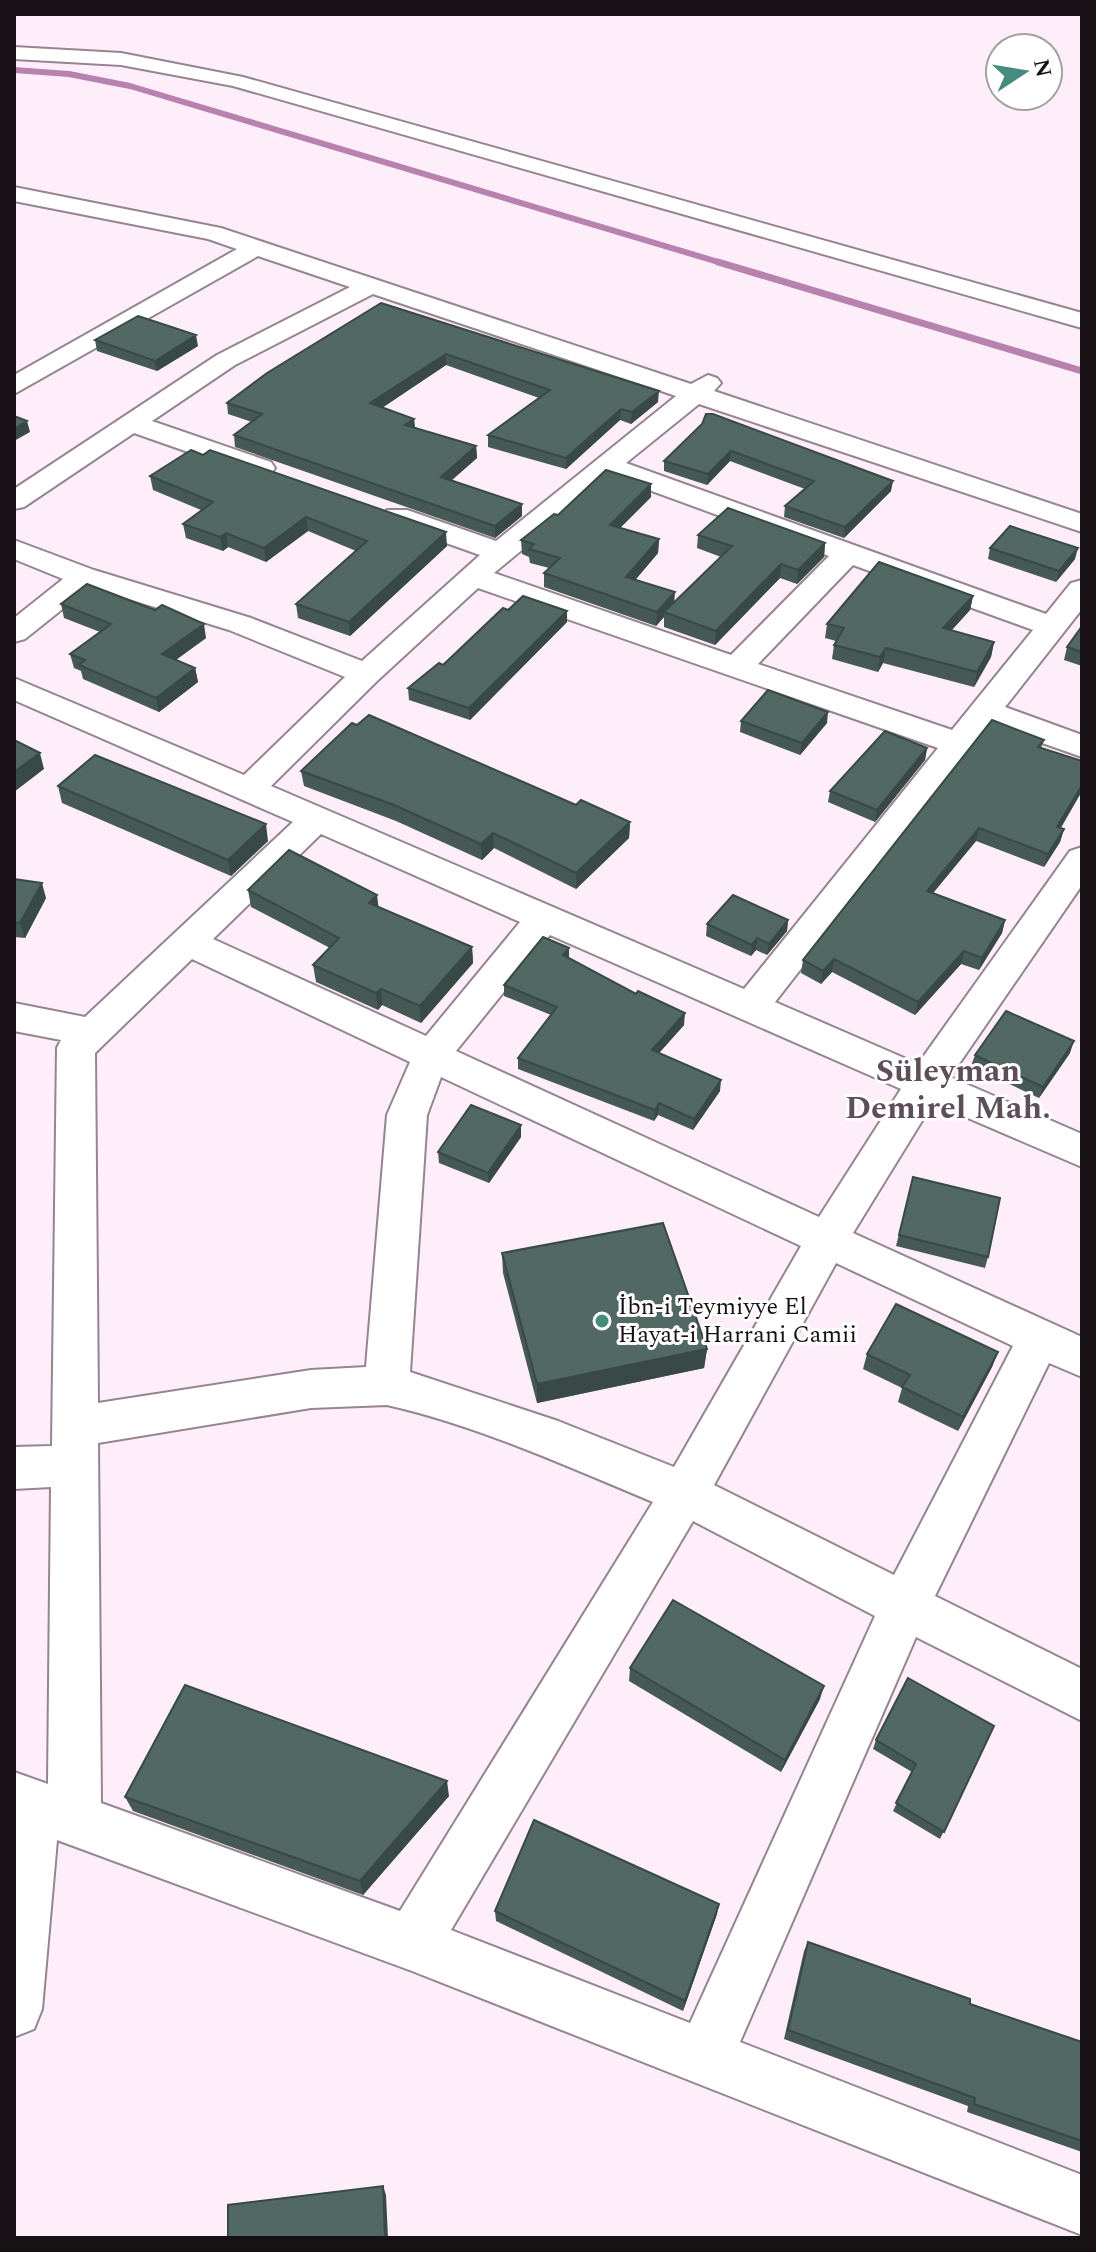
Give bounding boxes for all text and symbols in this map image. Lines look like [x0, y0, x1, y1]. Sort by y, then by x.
north arrow [984, 32, 1064, 112]
text: N [1024, 56, 1060, 80]
district label: Süleyman Demirel Mah. [845, 1047, 1051, 1133]
place label: İbn-i Teymiyye El Hayat-i Harrani Camii [618, 1289, 857, 1353]
marker: İbn-i Teymiyye El Hayat-i Harrani Camii [593, 1312, 611, 1330]

